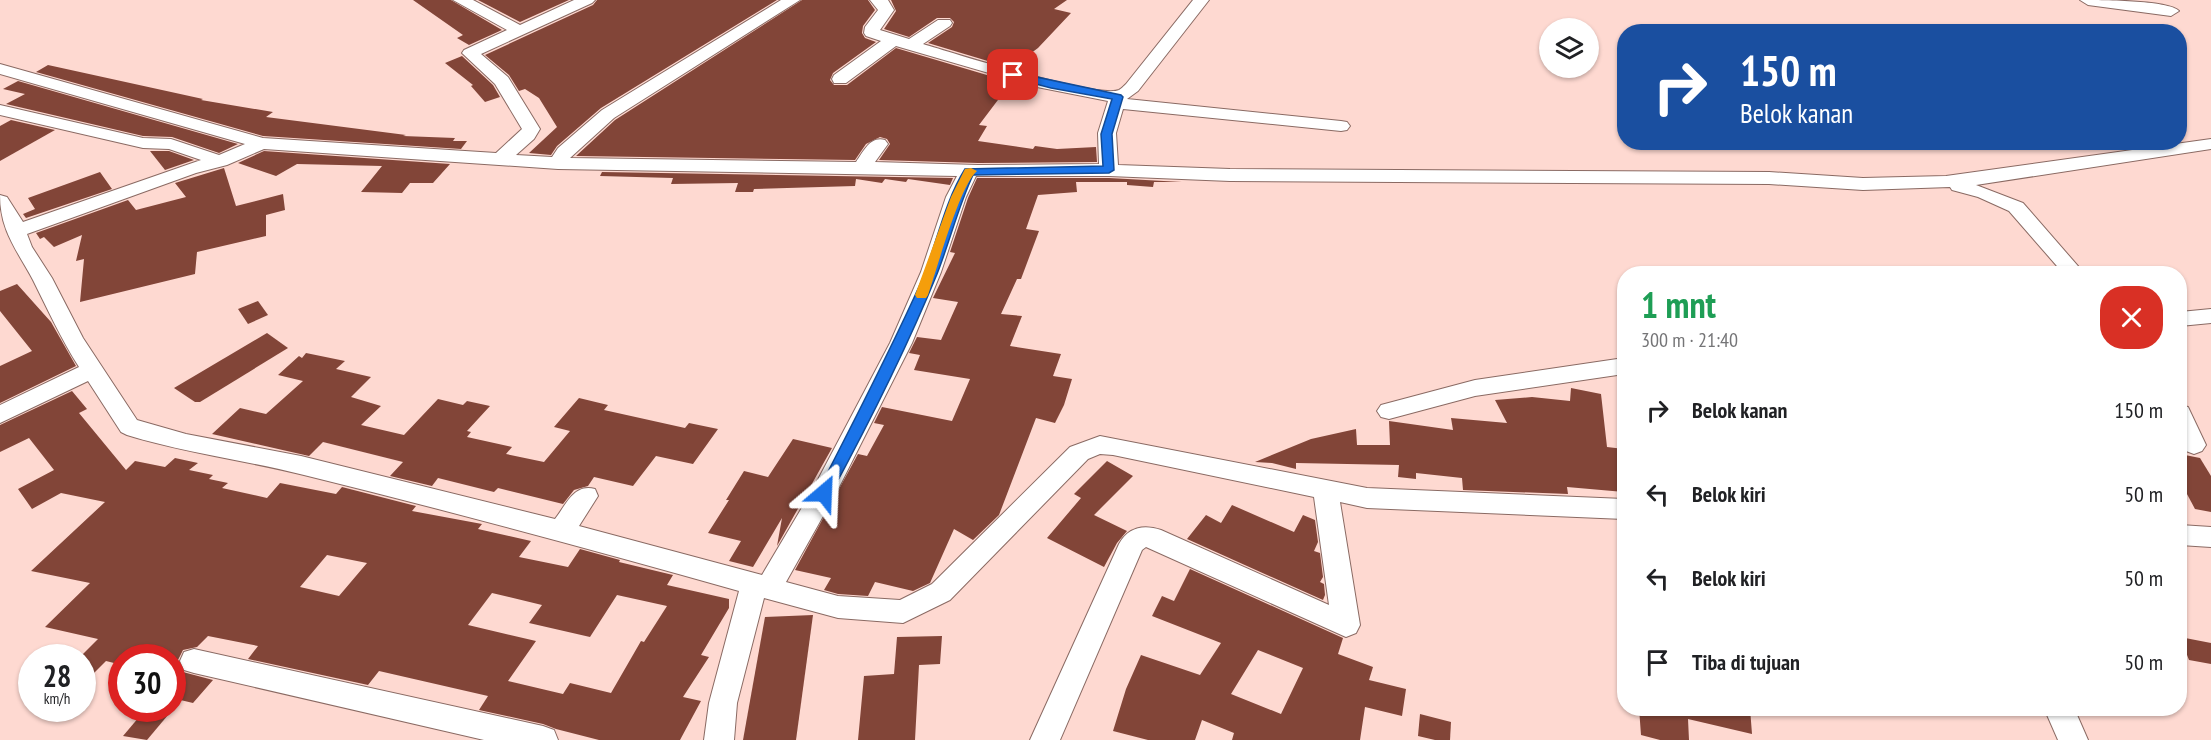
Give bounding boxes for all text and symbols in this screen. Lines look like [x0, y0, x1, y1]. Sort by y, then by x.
map controls [1539, 18, 1599, 78]
button: layers [1539, 18, 1599, 78]
text: 150 m [1740, 43, 1837, 98]
icon: right [1641, 48, 1719, 126]
pin [987, 49, 1038, 100]
icon: arrive [996, 58, 1029, 91]
text: Belok kanan [1740, 96, 1853, 130]
text: 1 mnt [1641, 281, 1716, 328]
button: close [2100, 286, 2163, 349]
text: 300 m · 21:40 [1641, 327, 1738, 353]
icon: right [1641, 394, 1674, 427]
text: Belok kanan [1692, 396, 1787, 424]
text: 150 m [2114, 396, 2163, 424]
position arrow [792, 461, 856, 525]
icon: left [1641, 478, 1674, 511]
text: Belok kiri [1692, 480, 1766, 508]
text: 50 m [2124, 480, 2163, 508]
icon: left [1641, 562, 1674, 595]
text: Belok kiri [1692, 564, 1766, 592]
text: 50 m [2124, 564, 2163, 592]
speed limit sign: 30 [108, 644, 186, 722]
icon: arrive [1641, 646, 1674, 679]
text: Tiba di tujuan [1692, 648, 1800, 676]
text: 50 m [2124, 648, 2163, 676]
text: 28 [43, 656, 71, 695]
text: km/h [44, 689, 70, 708]

